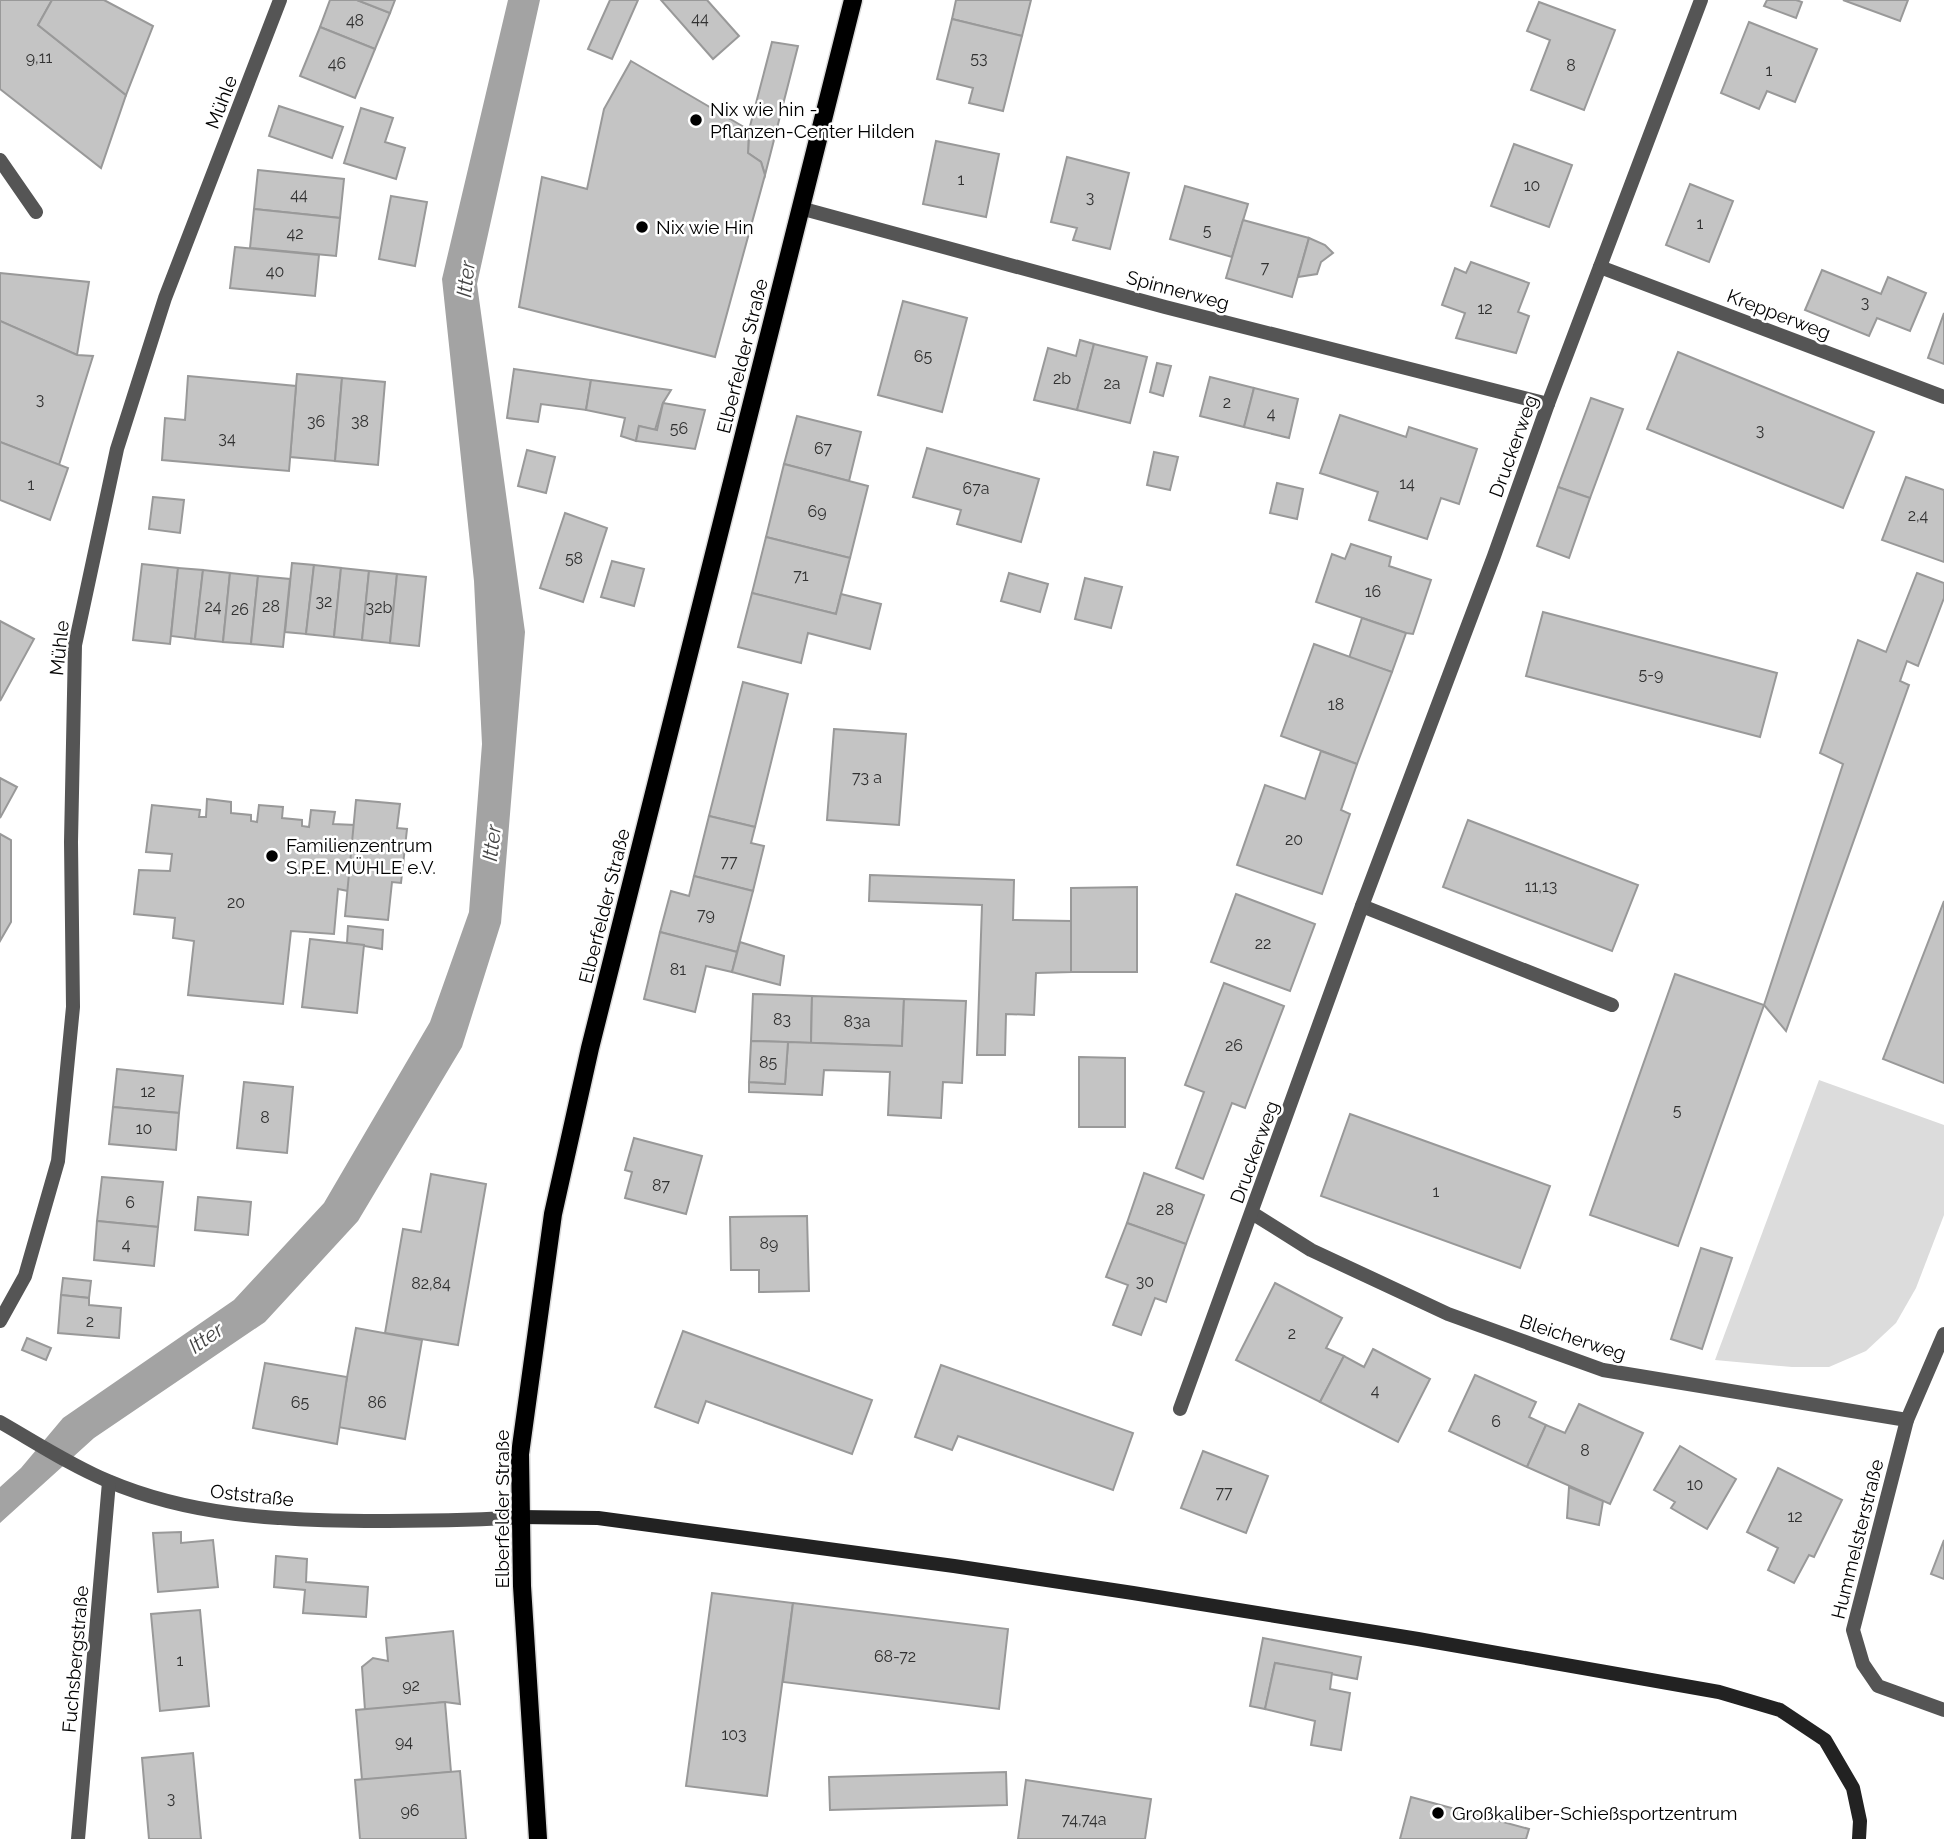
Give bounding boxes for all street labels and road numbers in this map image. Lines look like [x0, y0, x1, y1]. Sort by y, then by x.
street label: Mühle [201, 72, 241, 132]
street label: Spinnerweg [1124, 266, 1232, 314]
street label: Elberfelder Straße [712, 276, 772, 436]
street label: Krepperweg [1724, 284, 1834, 344]
street label: Druckerweg [1484, 392, 1542, 500]
street label: Mühle [45, 619, 73, 677]
street label: Elberfelder Straße [574, 826, 634, 986]
street label: Druckerweg [1225, 1098, 1283, 1206]
street label: Bleicherweg [1517, 1309, 1629, 1365]
street label: Elberfelder Straße [491, 1430, 513, 1588]
street label: Hummelsterstraße [1827, 1457, 1887, 1621]
street label: Oststraße [209, 1480, 295, 1510]
street label: Fuchsbergstraße [58, 1584, 92, 1734]

